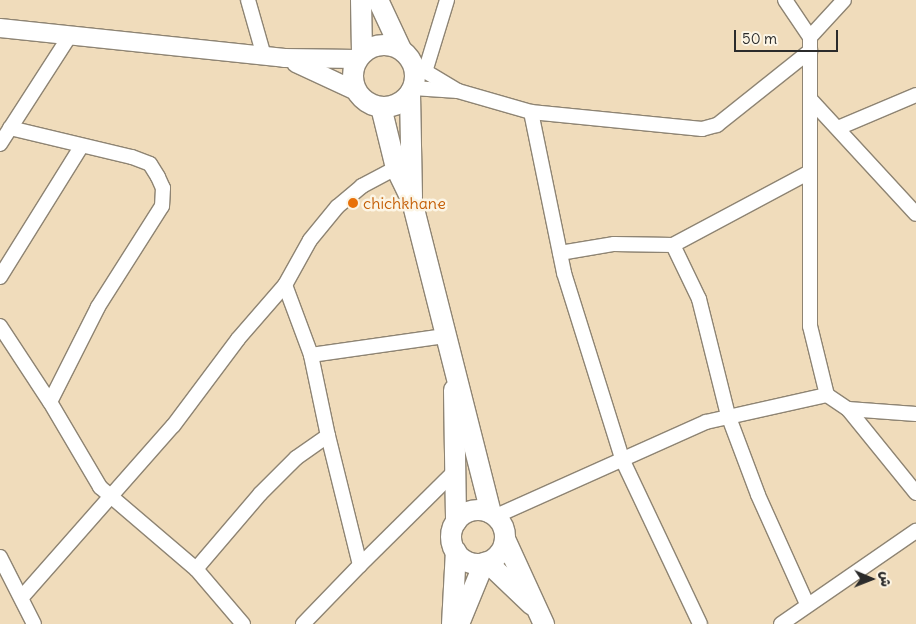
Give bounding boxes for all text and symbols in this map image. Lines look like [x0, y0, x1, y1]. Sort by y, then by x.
scale bar [736, 20, 840, 52]
text: 50 m [742, 29, 777, 48]
place label: chichkhane [363, 193, 446, 213]
marker: chichkhane [347, 197, 359, 209]
north arrow [846, 554, 896, 604]
text: ش [877, 571, 895, 587]

